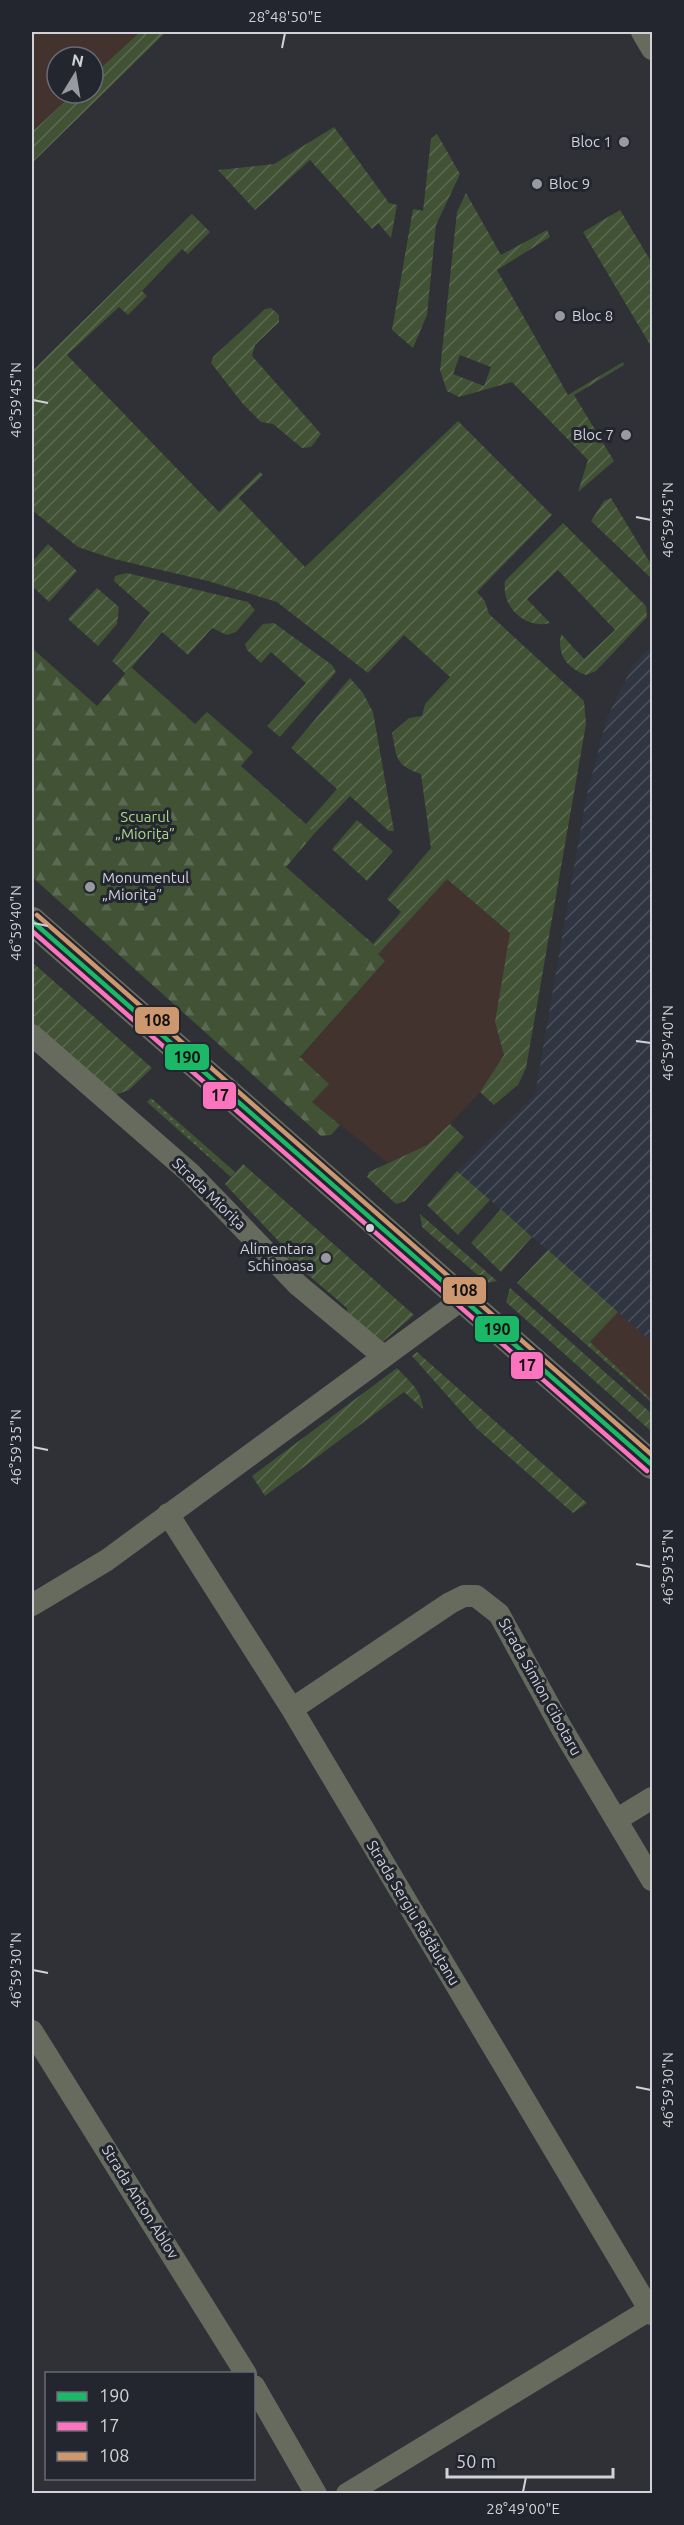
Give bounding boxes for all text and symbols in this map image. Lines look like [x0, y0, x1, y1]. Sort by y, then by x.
text: 28°48'50"E [248, 8, 322, 25]
north arrow [45, 45, 105, 105]
text: N [70, 50, 85, 70]
place label: Bloc 1 [571, 133, 612, 150]
marker: Bloc 1 [617, 135, 631, 149]
place label: Bloc 9 [549, 175, 590, 192]
marker: Bloc 9 [530, 177, 544, 191]
place label: Bloc 8 [572, 307, 613, 324]
marker: Bloc 8 [553, 309, 567, 323]
text: 46°59'45"N [7, 362, 24, 438]
place label: Bloc 7 [573, 426, 614, 443]
marker: Bloc 7 [619, 428, 633, 442]
text: 46°59'45"N [659, 482, 676, 558]
park label: Scuarul „Miorița” [115, 808, 175, 842]
place label: Monumentul „Miorița” [102, 869, 189, 903]
marker: Monumentul „Miorița” [83, 880, 97, 894]
text: 46°59'40"N [7, 885, 24, 961]
text: 46°59'40"N [659, 1005, 676, 1081]
line badge: 108 [134, 1006, 180, 1035]
text: 108 [143, 1011, 171, 1029]
line badge: 190 [164, 1043, 210, 1071]
text: 190 [173, 1048, 201, 1066]
line badge: 17 [202, 1081, 237, 1110]
text: 17 [211, 1086, 229, 1104]
street label: Strada Miorița [169, 1154, 250, 1233]
unlabelled marker [364, 1222, 376, 1234]
place label: Alimentara Schinoasa [240, 1240, 314, 1274]
marker: Alimentara Schinoasa [319, 1251, 333, 1265]
line badge: 108 [442, 1276, 487, 1305]
text: 108 [450, 1281, 478, 1299]
line badge: 190 [474, 1315, 520, 1343]
text: 190 [483, 1320, 511, 1338]
line badge: 17 [510, 1351, 544, 1380]
text: 17 [518, 1356, 536, 1374]
text: 46°59'35"N [7, 1409, 24, 1485]
text: 46°59'35"N [659, 1529, 676, 1605]
street label: Strada Simion Cibotaru [496, 1615, 585, 1758]
street label: Strada Sergiu Rădăuțanu [363, 1837, 463, 1988]
text: 46°59'30"N [7, 1932, 24, 2008]
text: 46°59'30"N [659, 2052, 676, 2128]
street label: Strada Anton Ablov [99, 2142, 183, 2262]
legend [45, 2372, 255, 2480]
text: 190 [99, 2385, 129, 2405]
text: 17 [99, 2415, 119, 2435]
scale bar [447, 2441, 614, 2479]
text: 108 [99, 2445, 129, 2465]
text: 50 m [456, 2451, 496, 2471]
text: 28°49'00"E [486, 2500, 560, 2517]

